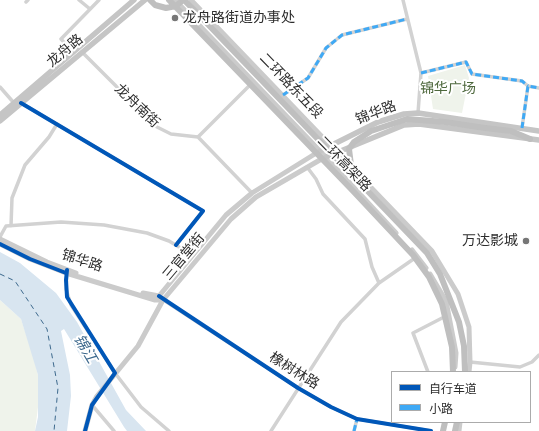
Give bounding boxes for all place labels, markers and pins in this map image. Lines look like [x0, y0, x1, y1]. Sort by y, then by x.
place label: 龙舟路街道办事处 [183, 10, 295, 26]
marker: 龙舟路街道办事处 [170, 13, 180, 23]
place label: 万达影城 [462, 233, 518, 249]
marker: 万达影城 [521, 236, 531, 246]

